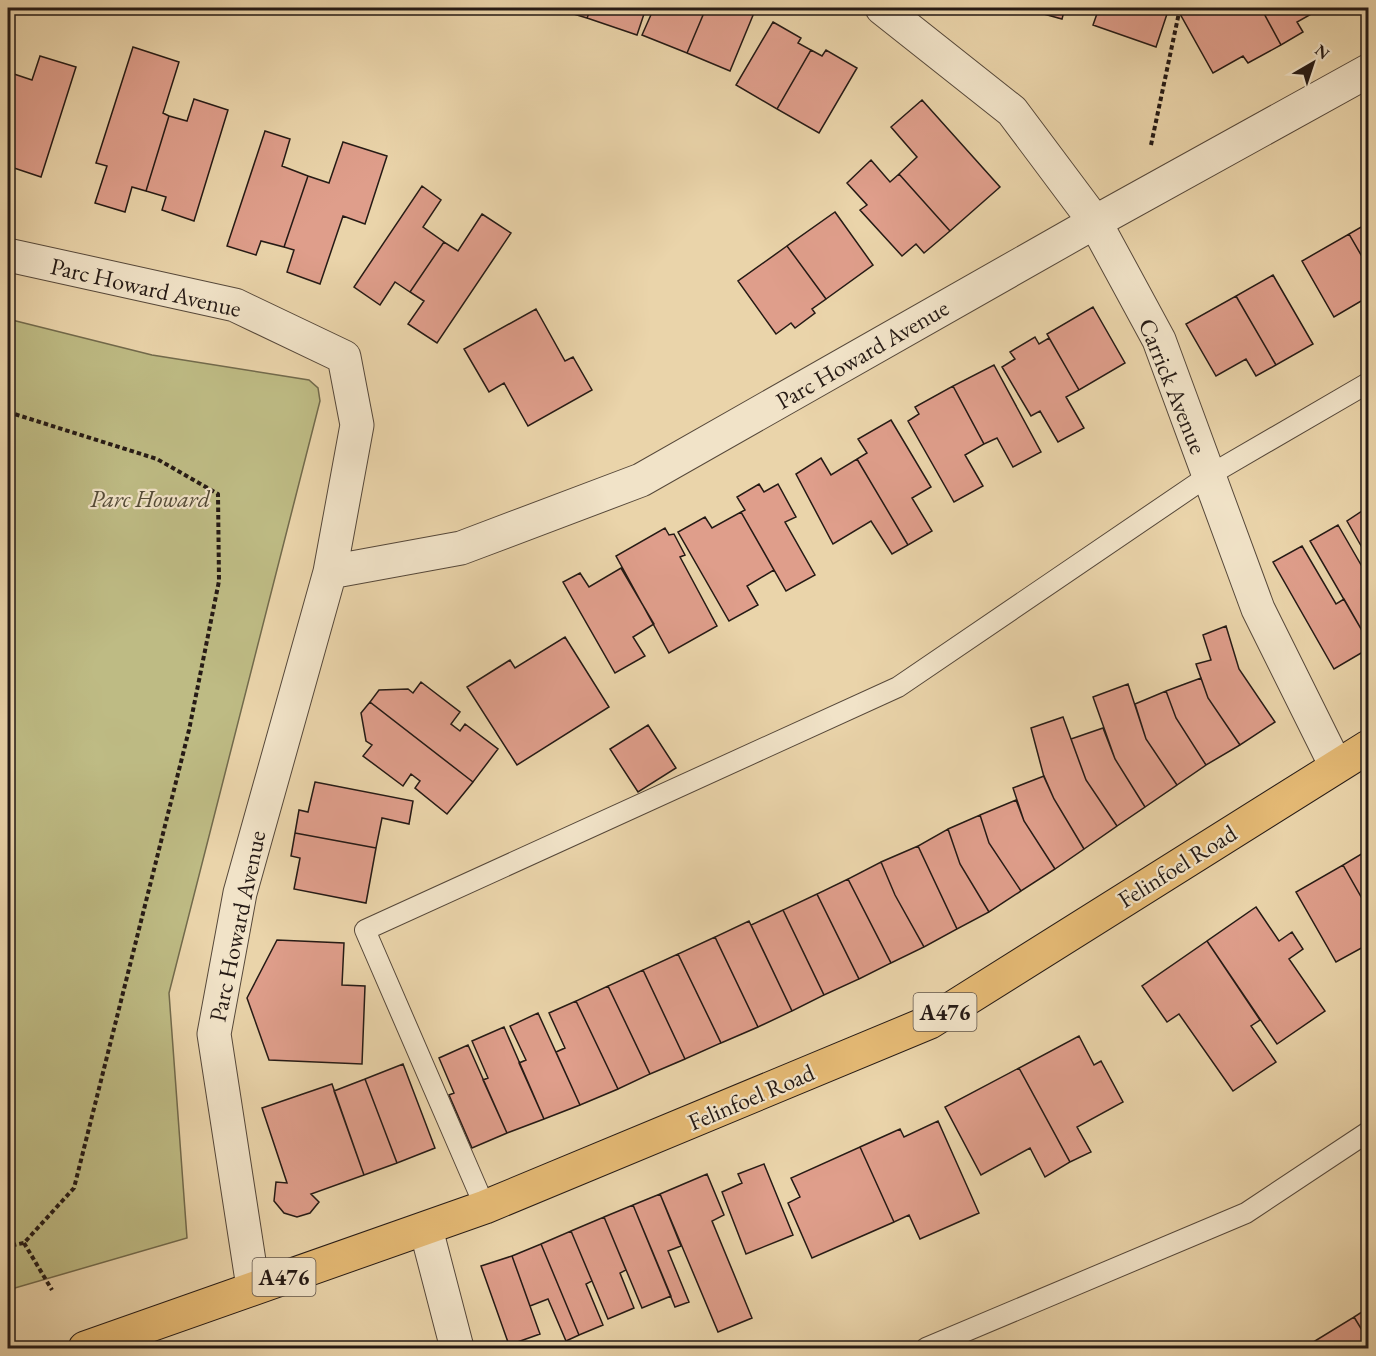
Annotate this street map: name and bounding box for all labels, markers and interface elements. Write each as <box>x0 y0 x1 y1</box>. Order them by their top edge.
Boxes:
north arrow <box>1283 33 1343 93</box>
text: N <box>1310 39 1334 64</box>
street label: Parc Howard Avenue <box>48 250 244 324</box>
street label: Parc Howard Avenue <box>770 292 954 416</box>
street label: Carrick Avenue <box>1132 314 1214 458</box>
park label: Parc Howard <box>90 483 211 514</box>
street label: Felinfoel Road <box>1112 817 1243 915</box>
street label: Parc Howard Avenue <box>202 828 272 1024</box>
road number: A476 <box>914 993 976 1031</box>
street label: Felinfoel Road <box>683 1056 820 1138</box>
road number: A476 <box>252 1258 316 1296</box>

